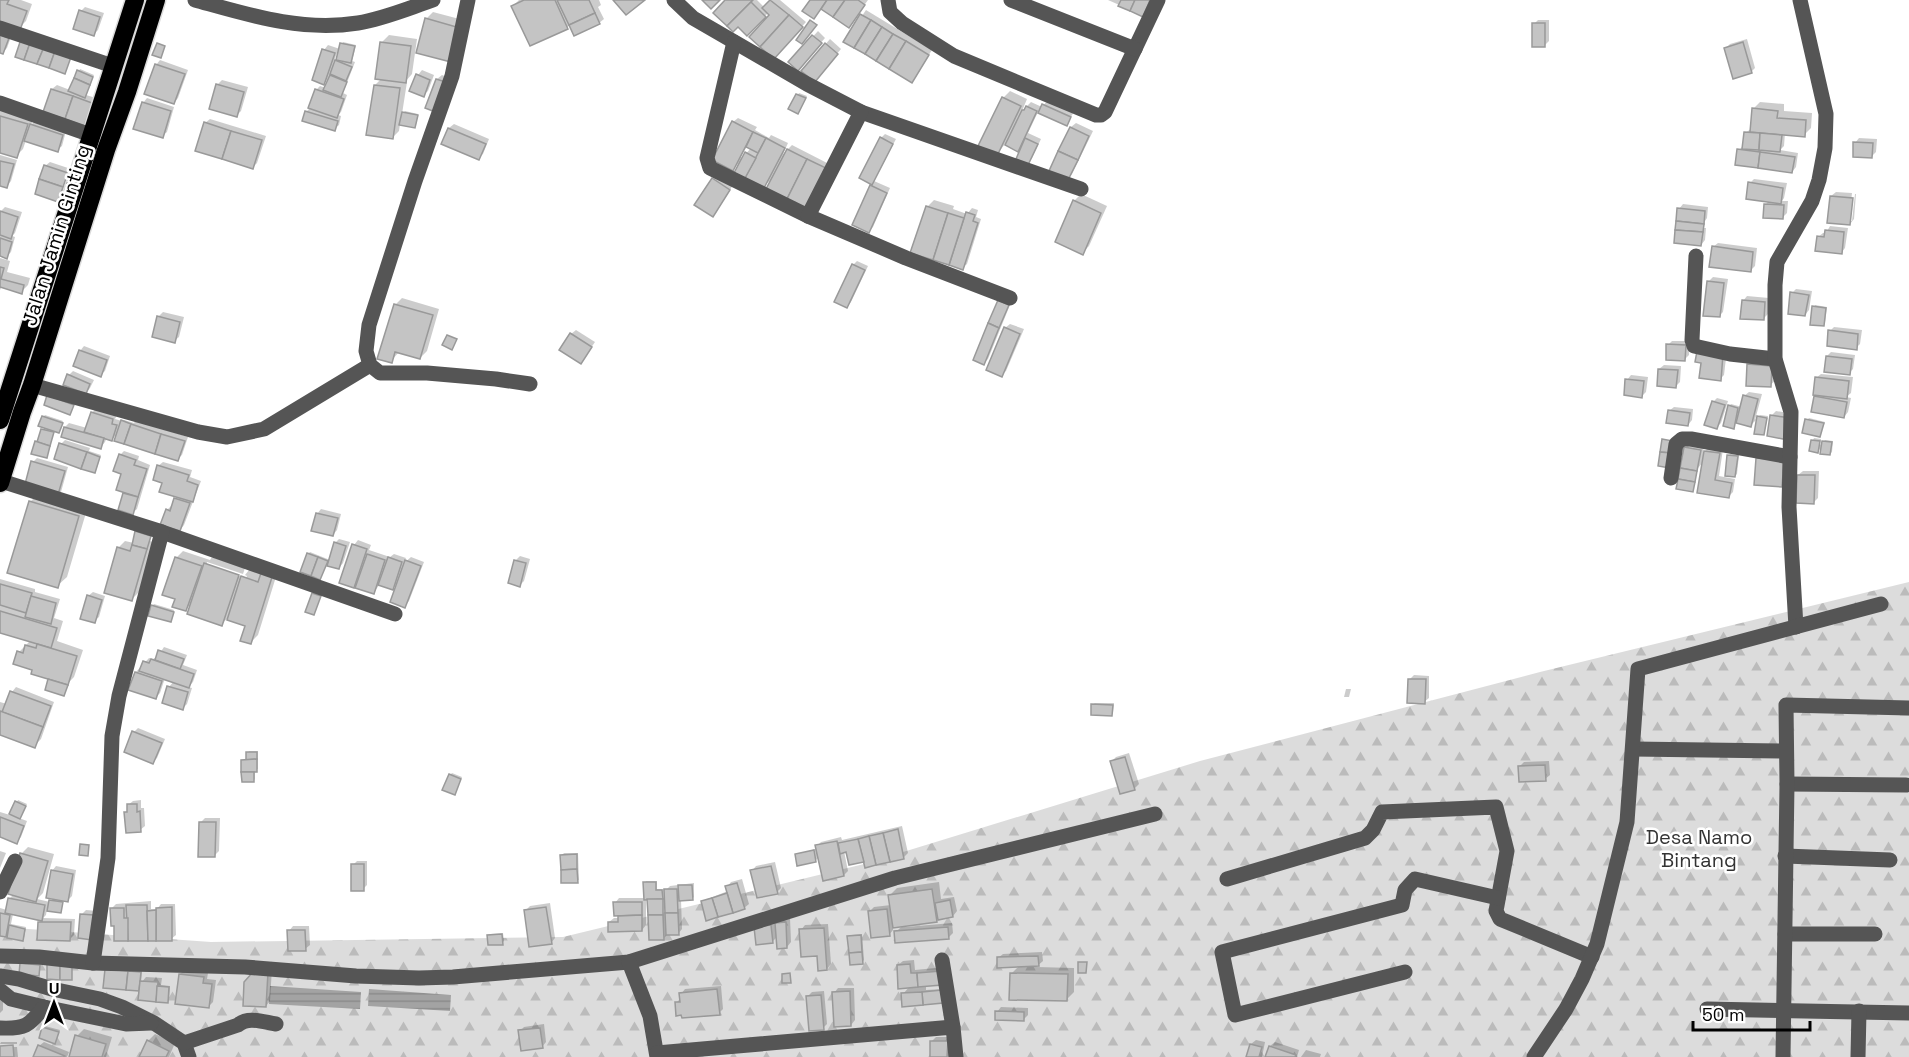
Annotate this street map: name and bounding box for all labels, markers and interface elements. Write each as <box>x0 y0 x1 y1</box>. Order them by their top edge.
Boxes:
street label: Jalan Jamin Ginting <box>16 141 96 329</box>
park label: Desa Namo Bintang <box>1646 824 1752 873</box>
north arrow <box>24 973 84 1033</box>
text: U <box>49 978 59 999</box>
scale bar <box>1693 994 1810 1032</box>
text: 50 m <box>1702 1003 1744 1026</box>

